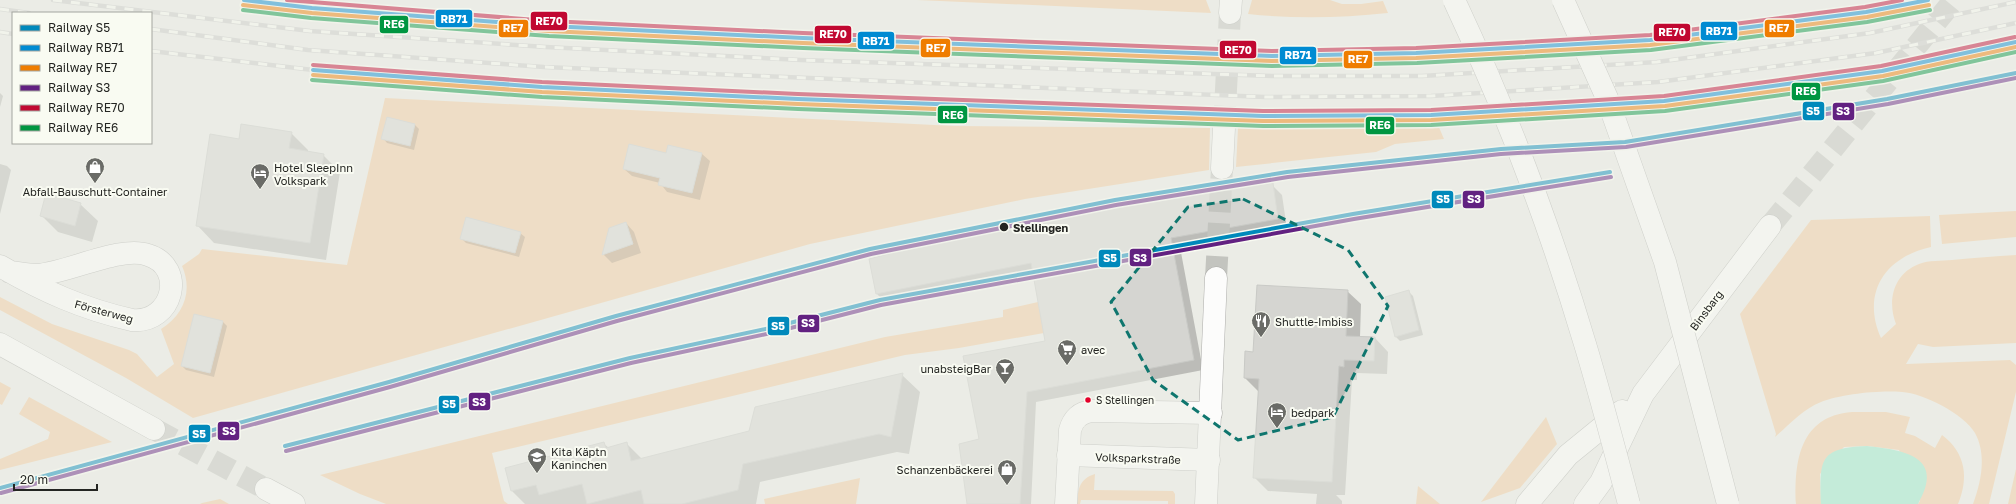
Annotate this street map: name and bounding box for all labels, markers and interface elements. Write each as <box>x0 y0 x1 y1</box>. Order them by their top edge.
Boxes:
line badge: RB71 <box>435 9 473 28</box>
line badge: RE70 <box>530 11 568 31</box>
legend <box>12 12 152 144</box>
text: RB71 <box>440 12 468 25</box>
text: RE70 <box>535 14 563 27</box>
line badge: RE6 <box>379 15 409 34</box>
text: RE6 <box>383 17 405 30</box>
line badge: RE7 <box>498 19 529 38</box>
line badge: RE7 <box>1764 19 1795 38</box>
text: Railway S5 <box>48 20 110 35</box>
text: RE7 <box>503 21 523 34</box>
line badge: RB71 <box>1700 21 1738 41</box>
text: RE7 <box>1769 21 1789 34</box>
line badge: RE70 <box>1653 23 1691 42</box>
text: RB71 <box>1705 24 1733 37</box>
line badge: RE70 <box>814 25 852 44</box>
text: RE70 <box>1658 25 1686 38</box>
text: RE70 <box>819 27 847 40</box>
line badge: RB71 <box>857 31 895 50</box>
text: RB71 <box>862 34 890 47</box>
line badge: RE7 <box>920 38 951 58</box>
text: Railway RB71 <box>48 40 124 55</box>
line badge: RE70 <box>1219 40 1257 59</box>
text: RE7 <box>926 41 946 54</box>
text: RE70 <box>1224 43 1252 56</box>
line badge: RB71 <box>1279 46 1317 65</box>
text: RB71 <box>1284 48 1312 61</box>
line badge: RE7 <box>1343 50 1373 69</box>
text: RE7 <box>1348 52 1368 65</box>
text: Railway RE7 <box>48 60 117 75</box>
text: Railway S3 <box>48 80 110 95</box>
line badge: RE6 <box>1791 82 1821 101</box>
text: RE6 <box>1795 84 1817 97</box>
text: Railway RE70 <box>48 100 125 115</box>
line badge: S5 <box>1802 101 1825 121</box>
line badge: S3 <box>1832 102 1855 121</box>
text: S5 <box>1806 104 1820 117</box>
text: S3 <box>1836 104 1850 117</box>
line badge: RE6 <box>937 105 968 124</box>
text: RE6 <box>942 108 964 121</box>
line badge: RE6 <box>1365 116 1395 135</box>
text: RE6 <box>1369 118 1391 131</box>
text: Railway RE6 <box>48 120 118 135</box>
shop icon: Abfall-Bauschutt-Container <box>84 156 106 184</box>
place label: Hotel SleepInn Volkspark <box>274 161 353 187</box>
hotel icon: Hotel SleepInn Volkspark <box>249 162 271 190</box>
place label: Abfall-Bauschutt-Container <box>23 185 168 198</box>
line badge: S5 <box>1431 190 1454 209</box>
line badge: S3 <box>1462 190 1485 209</box>
text: S5 <box>1436 192 1450 205</box>
text: S3 <box>1467 192 1481 205</box>
marker: Stellingen <box>998 221 1010 233</box>
place label: Stellingen <box>1013 221 1068 234</box>
line badge: S3 <box>1129 248 1152 267</box>
line badge: S5 <box>1098 249 1121 268</box>
text: S5 <box>1103 251 1117 264</box>
text: S3 <box>1133 251 1147 264</box>
street label: Binsbarg <box>1687 287 1725 333</box>
street label: Försterweg <box>73 297 135 325</box>
restaurant icon: Shuttle-Imbiss <box>1250 310 1272 338</box>
line badge: S3 <box>797 314 820 333</box>
place label: Shuttle-Imbiss <box>1275 315 1353 328</box>
line badge: S5 <box>767 316 790 336</box>
text: S3 <box>801 316 815 329</box>
text: S5 <box>771 319 785 332</box>
supermarket icon: avec <box>1056 338 1078 366</box>
place label: avec <box>1081 343 1105 356</box>
bar icon: unabsteigBar <box>994 357 1016 385</box>
place label: unabsteigBar <box>920 362 992 375</box>
line badge: S3 <box>468 392 491 411</box>
place label: S Stellingen <box>1096 394 1154 406</box>
line badge: S5 <box>438 395 460 414</box>
text: S3 <box>472 395 486 408</box>
marker: S Stellingen <box>1083 395 1093 405</box>
text: S5 <box>442 397 456 410</box>
hotel icon: bedpark <box>1266 401 1288 429</box>
place label: bedpark <box>1291 406 1334 419</box>
line badge: S3 <box>217 421 240 441</box>
line badge: S5 <box>188 424 211 443</box>
text: S3 <box>222 424 236 437</box>
text: S5 <box>192 427 206 440</box>
place label: Kita Käptn Kaninchen <box>551 445 607 471</box>
school or university icon: Kita Käptn Kaninchen <box>526 446 548 474</box>
street label: Volksparkstraße <box>1095 450 1181 466</box>
shop icon: Schanzenbäckerei <box>996 458 1018 486</box>
place label: Schanzenbäckerei <box>897 463 993 476</box>
scale bar <box>14 466 97 492</box>
text: 20 m <box>20 472 48 487</box>

